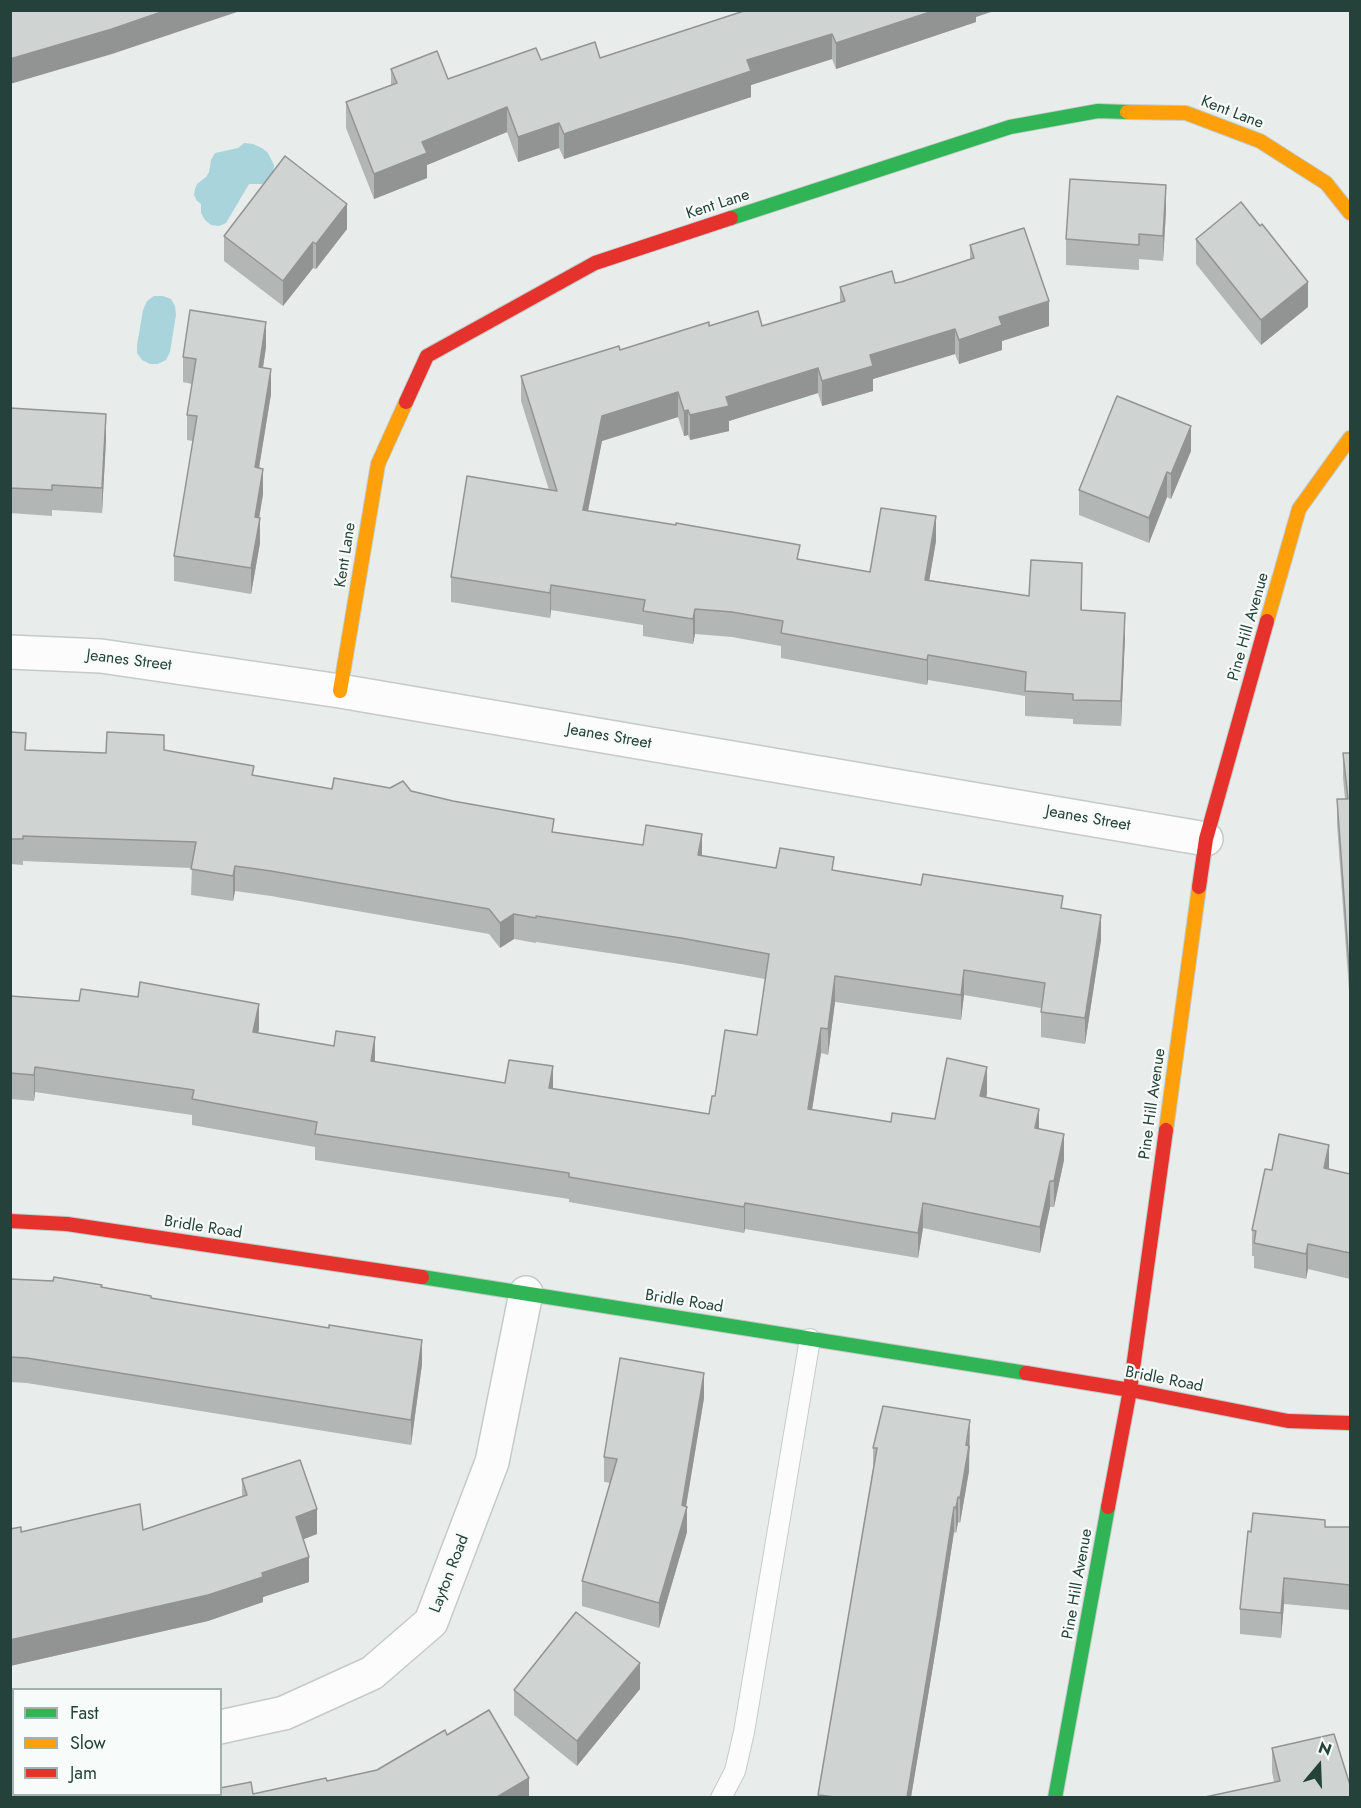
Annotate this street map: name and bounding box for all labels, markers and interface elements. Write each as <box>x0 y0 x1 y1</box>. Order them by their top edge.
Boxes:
street label: Kent Lane <box>1198 92 1266 134</box>
street label: Kent Lane <box>684 186 752 224</box>
street label: Kent Lane <box>331 521 361 589</box>
street label: Pine Hill Avenue <box>1224 571 1274 683</box>
street label: Jeanes Street <box>85 646 173 676</box>
street label: Jeanes Street <box>565 720 653 754</box>
street label: Jeanes Street <box>1044 802 1132 836</box>
street label: Pine Hill Avenue <box>1136 1047 1170 1161</box>
street label: Bridle Road <box>163 1212 243 1244</box>
street label: Bridle Road <box>644 1286 724 1318</box>
street label: Bridle Road <box>1123 1363 1205 1397</box>
street label: Pine Hill Avenue <box>1059 1527 1097 1641</box>
street label: Layton Road <box>426 1532 474 1616</box>
legend <box>12 1688 222 1796</box>
text: Fast <box>70 1700 99 1726</box>
text: Slow <box>70 1730 106 1756</box>
north arrow <box>1289 1736 1349 1796</box>
text: N <box>1315 1736 1335 1761</box>
text: Jam <box>70 1760 97 1786</box>

